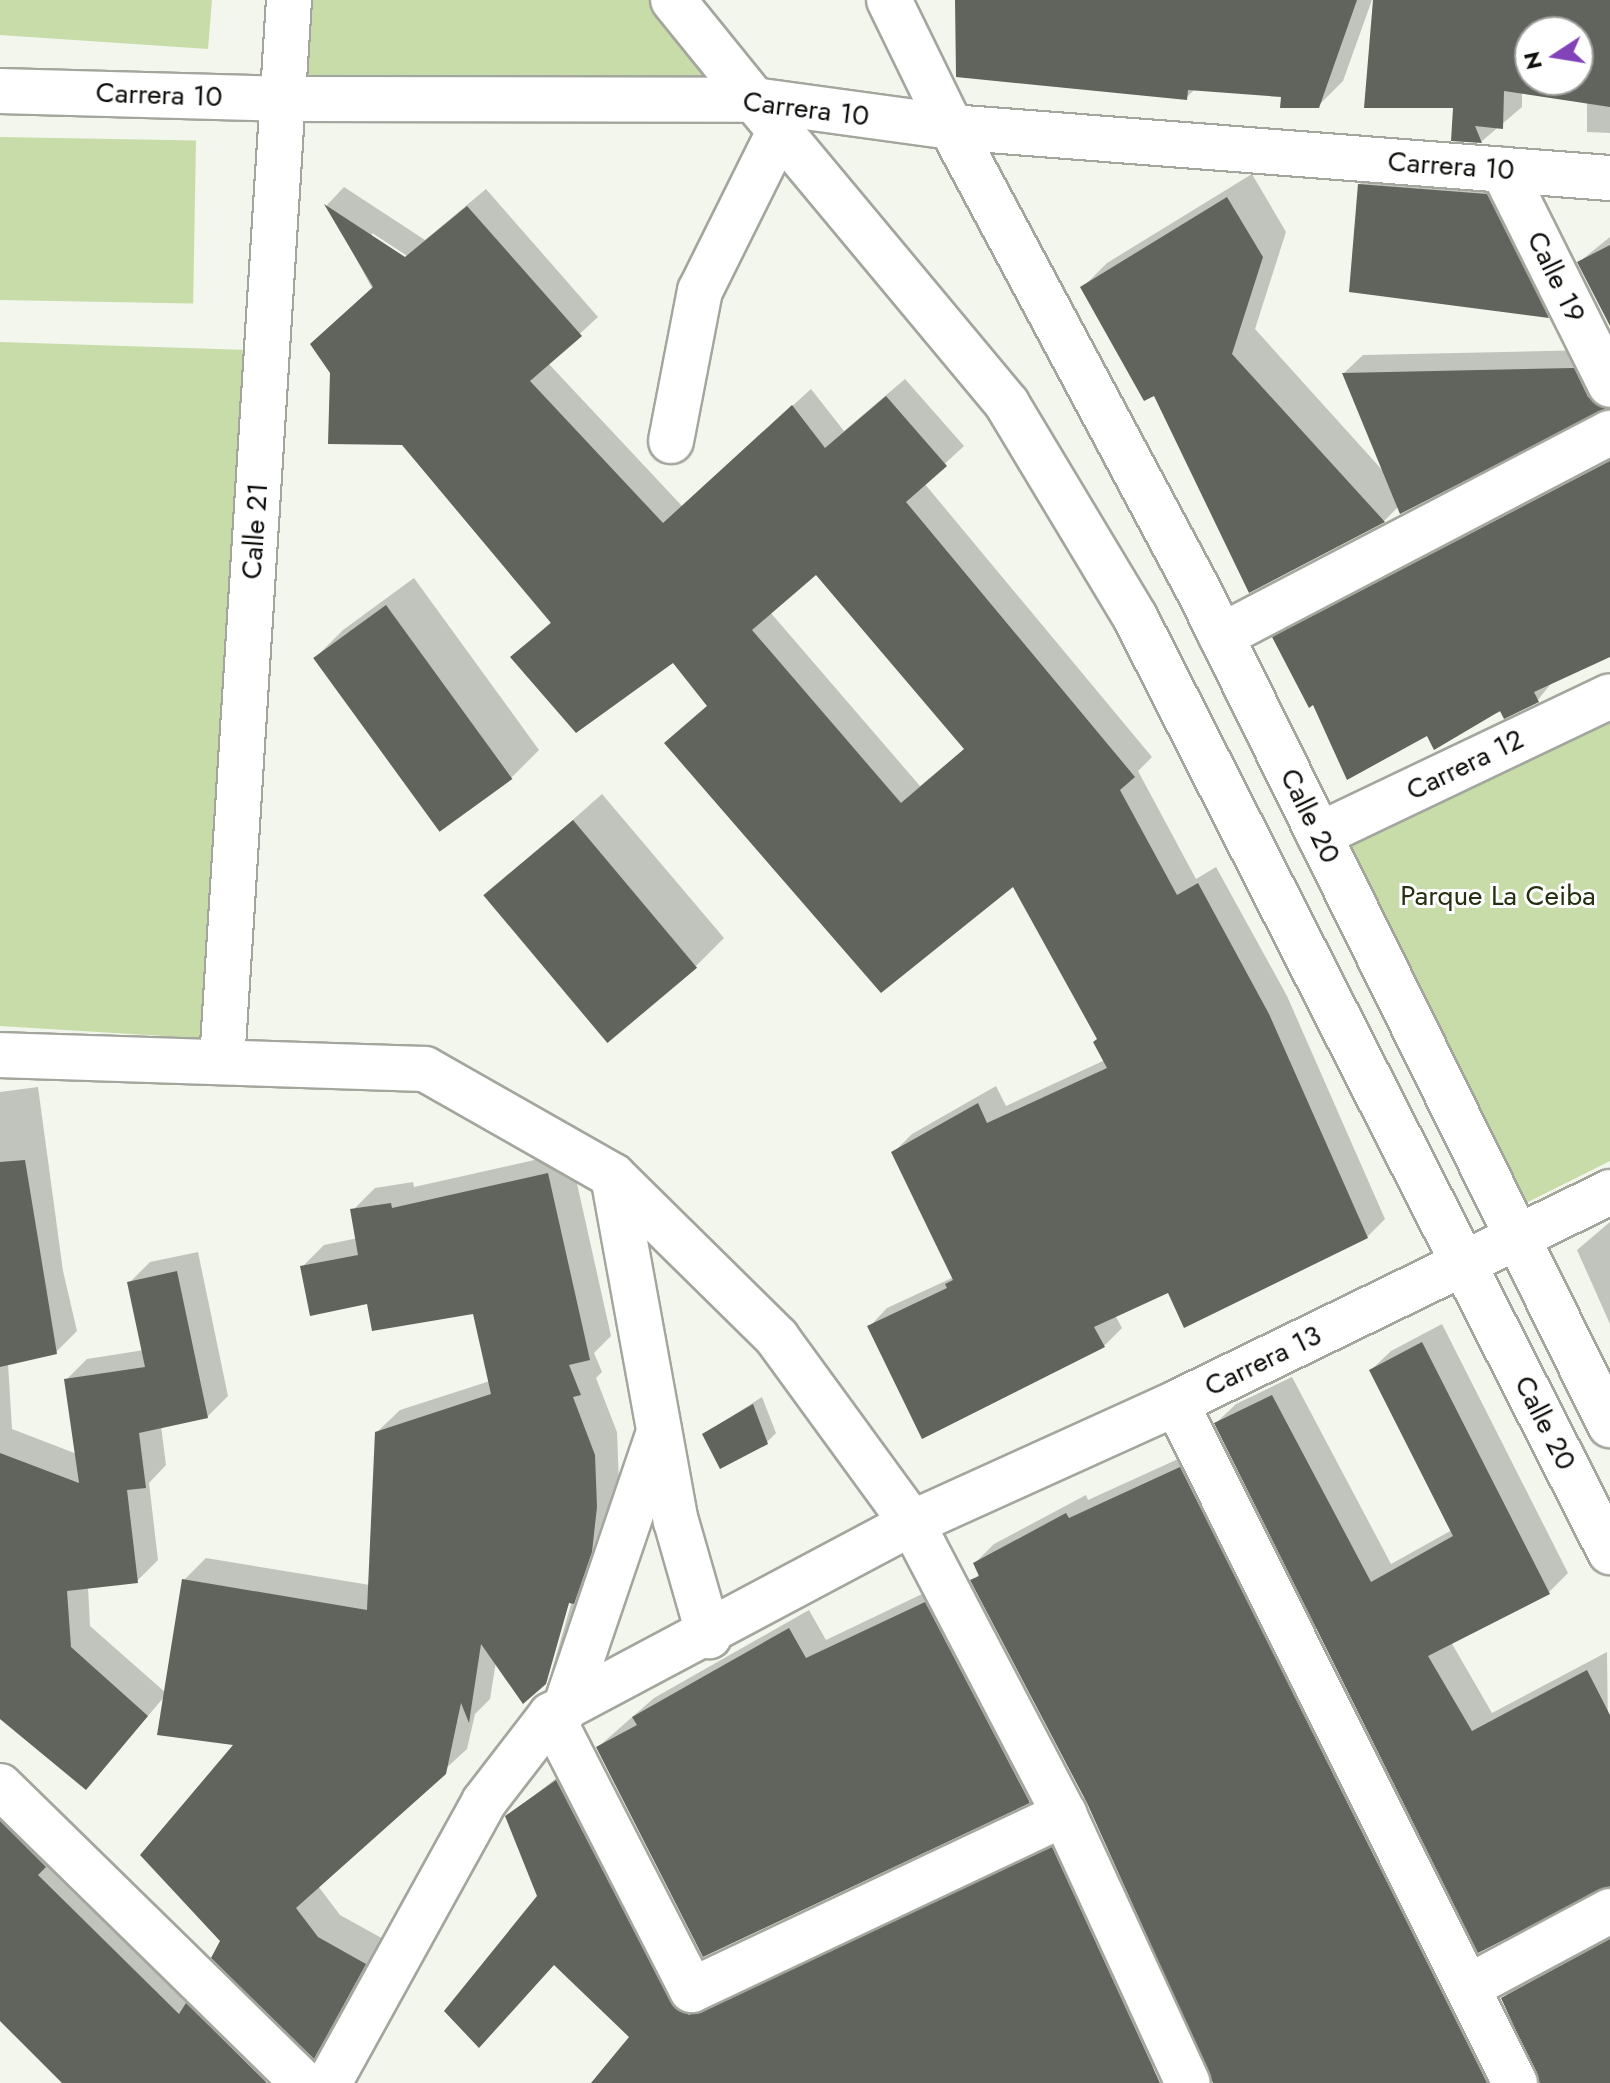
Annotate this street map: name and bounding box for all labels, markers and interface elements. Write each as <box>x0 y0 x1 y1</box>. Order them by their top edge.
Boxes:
north arrow <box>1514 16 1594 96</box>
text: N <box>1515 49 1550 72</box>
street label: Carrera 10 <box>95 76 223 114</box>
street label: Carrera 10 <box>741 85 871 133</box>
street label: Carrera 10 <box>1387 145 1515 187</box>
street label: Calle 19 <box>1520 226 1592 328</box>
street label: Calle 21 <box>235 482 275 580</box>
street label: Carrera 12 <box>1401 722 1529 808</box>
street label: Calle 20 <box>1273 763 1347 869</box>
park label: Parque La Ceiba <box>1400 879 1596 913</box>
street label: Carrera 13 <box>1199 1318 1327 1404</box>
street label: Calle 20 <box>1507 1370 1583 1476</box>

